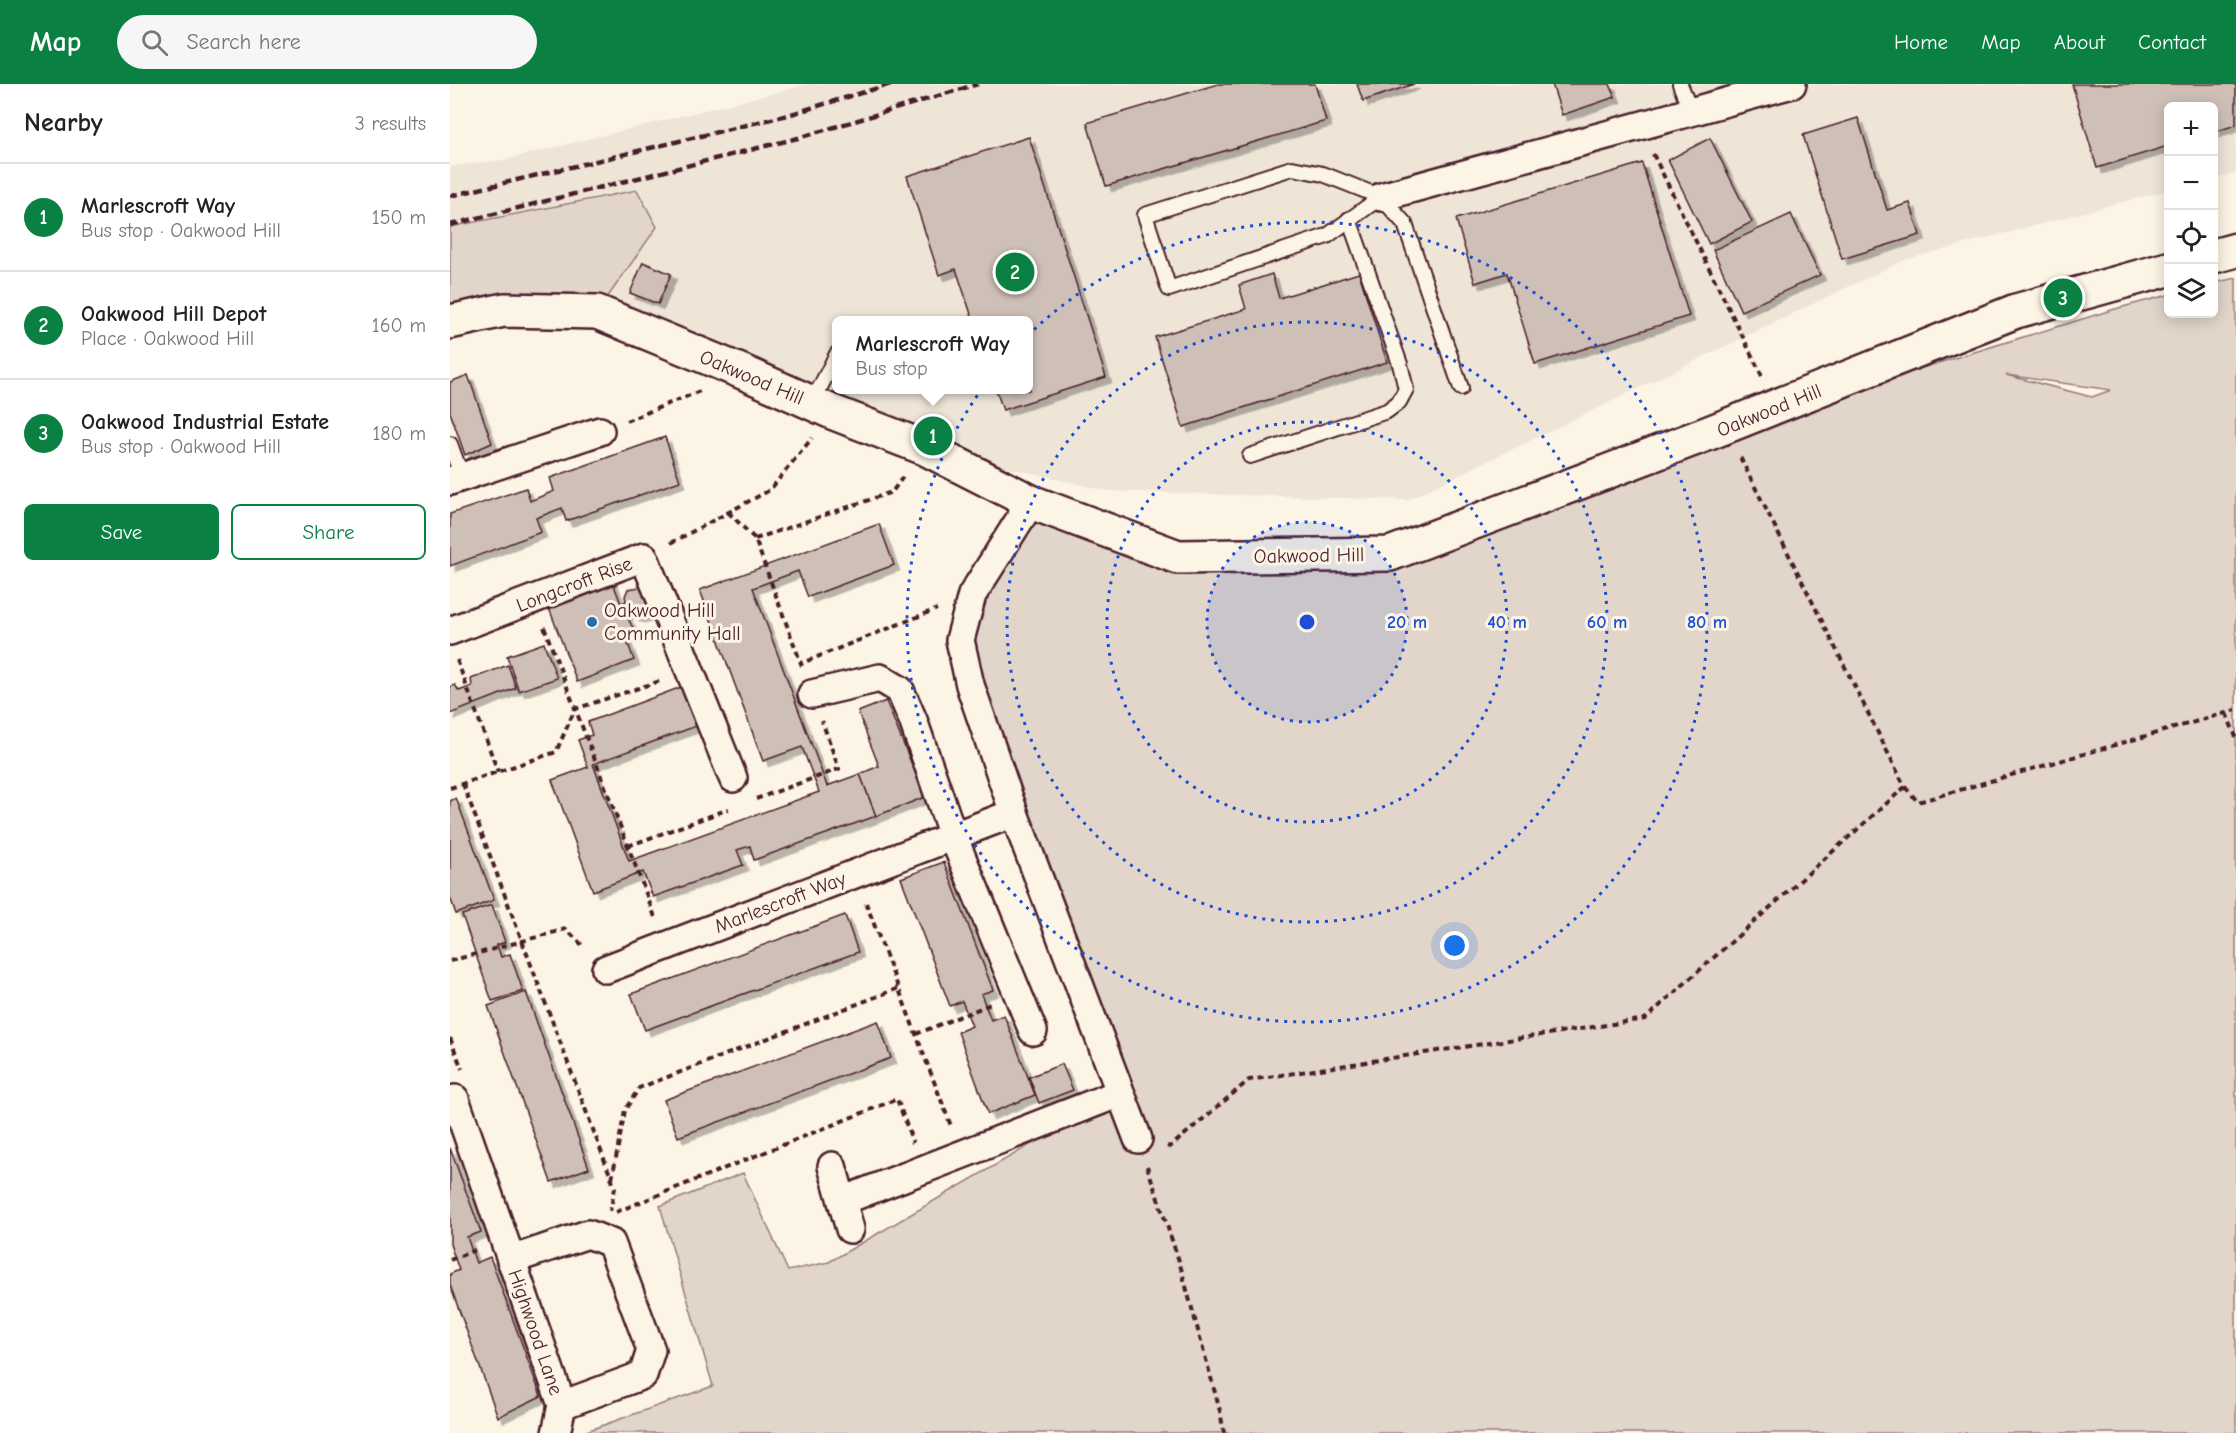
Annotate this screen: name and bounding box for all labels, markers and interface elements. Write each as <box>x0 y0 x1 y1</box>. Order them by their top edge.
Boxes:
search box <box>117 15 537 69</box>
text: Map <box>30 26 81 58</box>
icon: search <box>138 26 171 59</box>
text: Search here <box>186 29 301 55</box>
text: Home <box>1894 30 1948 54</box>
text: Map <box>1981 30 2021 54</box>
text: About <box>2054 30 2105 54</box>
text: Contact <box>2138 30 2206 54</box>
map controls <box>2164 102 2218 318</box>
button: + <box>2164 102 2218 156</box>
text: Nearby <box>24 108 103 138</box>
text: 3 results <box>355 112 426 135</box>
button: − <box>2164 156 2218 210</box>
text: Marlescroft Way <box>81 193 235 219</box>
text: 1 <box>40 206 47 229</box>
text: 150 m <box>372 206 426 229</box>
button: locate <box>2164 210 2218 264</box>
text: Bus stop · Oakwood Hill <box>81 219 281 242</box>
pin: 2 <box>996 250 1034 294</box>
button: layers <box>2164 264 2218 318</box>
pin: 3 <box>2044 276 2082 320</box>
text: Oakwood Hill Depot <box>81 301 266 327</box>
text: 2 <box>39 314 48 337</box>
text: 160 m <box>372 314 426 337</box>
popup <box>832 316 1033 394</box>
text: Place · Oakwood Hill <box>81 327 254 350</box>
text: Marlescroft Way <box>855 331 1010 357</box>
street label: Oakwood Hill <box>696 345 807 410</box>
text: Bus stop <box>855 357 928 380</box>
street label: Oakwood Hill <box>1714 379 1825 442</box>
text: Oakwood Industrial Estate <box>81 409 329 435</box>
pin: 1 <box>914 414 952 458</box>
text: 3 <box>39 422 48 445</box>
text: 180 m <box>372 422 426 445</box>
text: Bus stop · Oakwood Hill <box>81 435 281 458</box>
button: Save <box>24 504 219 560</box>
button: Share <box>231 504 426 560</box>
street label: Oakwood Hill <box>1253 543 1365 568</box>
street label: Longcroft Rise <box>513 552 635 617</box>
place label: Oakwood Hill Community Hall <box>604 599 741 645</box>
centre of rings <box>1297 612 1317 632</box>
text: 20 m <box>1387 612 1427 633</box>
text: 40 m <box>1487 612 1527 633</box>
text: 60 m <box>1587 612 1627 633</box>
text: 80 m <box>1687 612 1727 633</box>
marker: Oakwood Hill Community Hall <box>585 615 599 629</box>
street label: Marlescroft Way <box>711 867 849 938</box>
your location <box>1440 931 1469 960</box>
street label: Highwood Lane <box>503 1266 568 1398</box>

